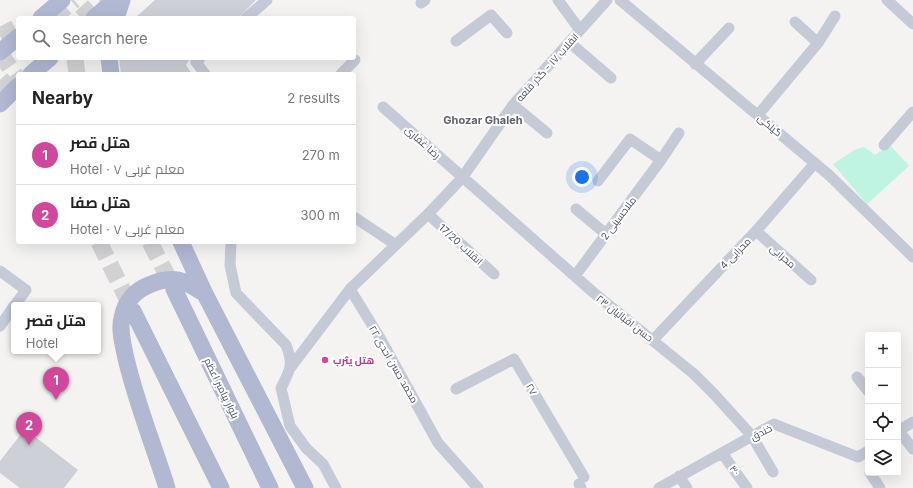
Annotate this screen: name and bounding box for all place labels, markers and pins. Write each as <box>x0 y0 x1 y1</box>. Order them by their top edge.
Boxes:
place label: هتل یثرب <box>333 354 374 367</box>
marker: هتل یثرب <box>320 355 330 365</box>
pin: 1 <box>43 367 69 400</box>
pin: 2 <box>16 412 42 445</box>

